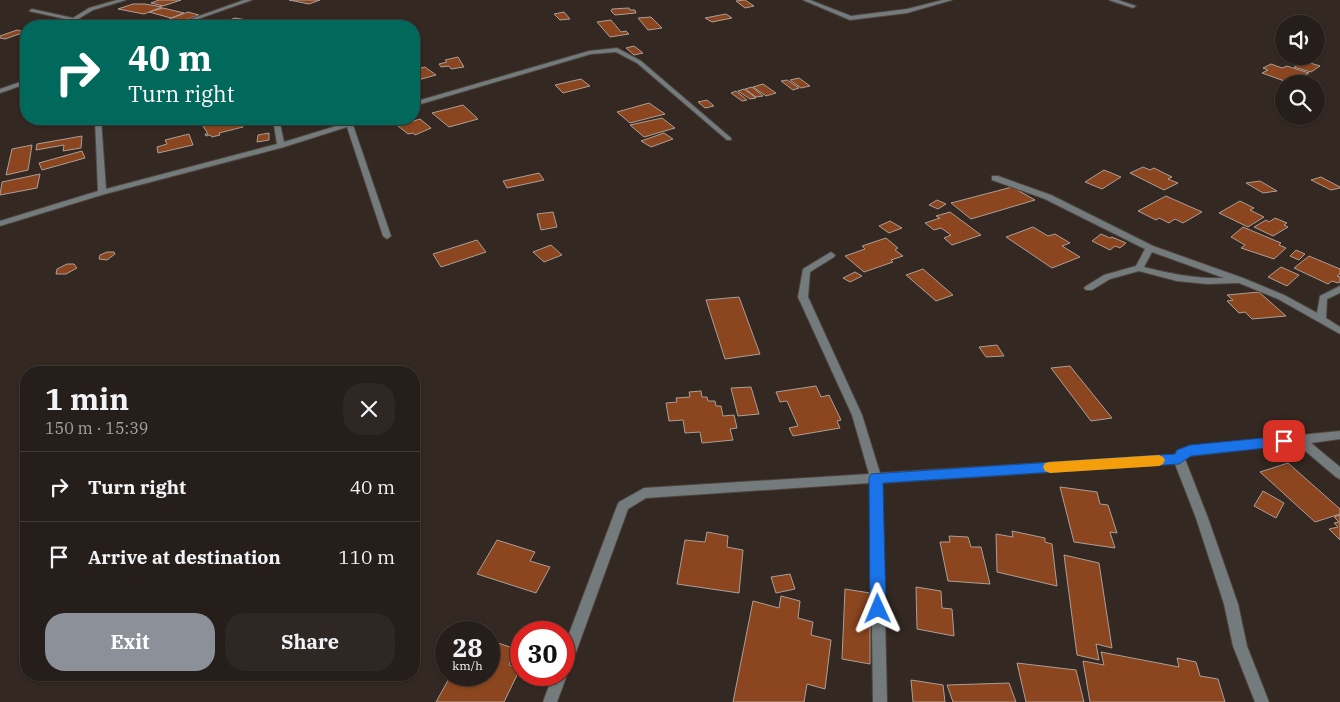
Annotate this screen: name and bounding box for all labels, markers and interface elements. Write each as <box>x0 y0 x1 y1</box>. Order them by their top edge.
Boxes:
map controls <box>1275 15 1325 125</box>
button: sound <box>1275 15 1325 65</box>
text: 40 m <box>128 35 212 81</box>
icon: right <box>45 40 110 105</box>
button: search <box>1275 75 1325 125</box>
text: Turn right <box>128 79 235 108</box>
text: 1 min <box>45 379 129 418</box>
button: close <box>343 383 395 435</box>
text: 150 m · 15:39 <box>45 418 148 438</box>
pin <box>1263 420 1305 462</box>
icon: arrive <box>1270 427 1298 455</box>
icon: right <box>45 473 73 501</box>
text: Turn right <box>88 475 186 499</box>
text: 40 m <box>350 475 395 499</box>
icon: arrive <box>45 543 73 571</box>
text: Arrive at destination <box>88 545 281 569</box>
text: 110 m <box>338 545 395 569</box>
position arrow <box>851 582 903 634</box>
button: Exit <box>45 613 215 671</box>
button: Share <box>225 613 395 671</box>
speed limit sign: 30 <box>510 621 575 686</box>
text: 28 <box>452 631 483 664</box>
text: km/h <box>452 658 483 673</box>

